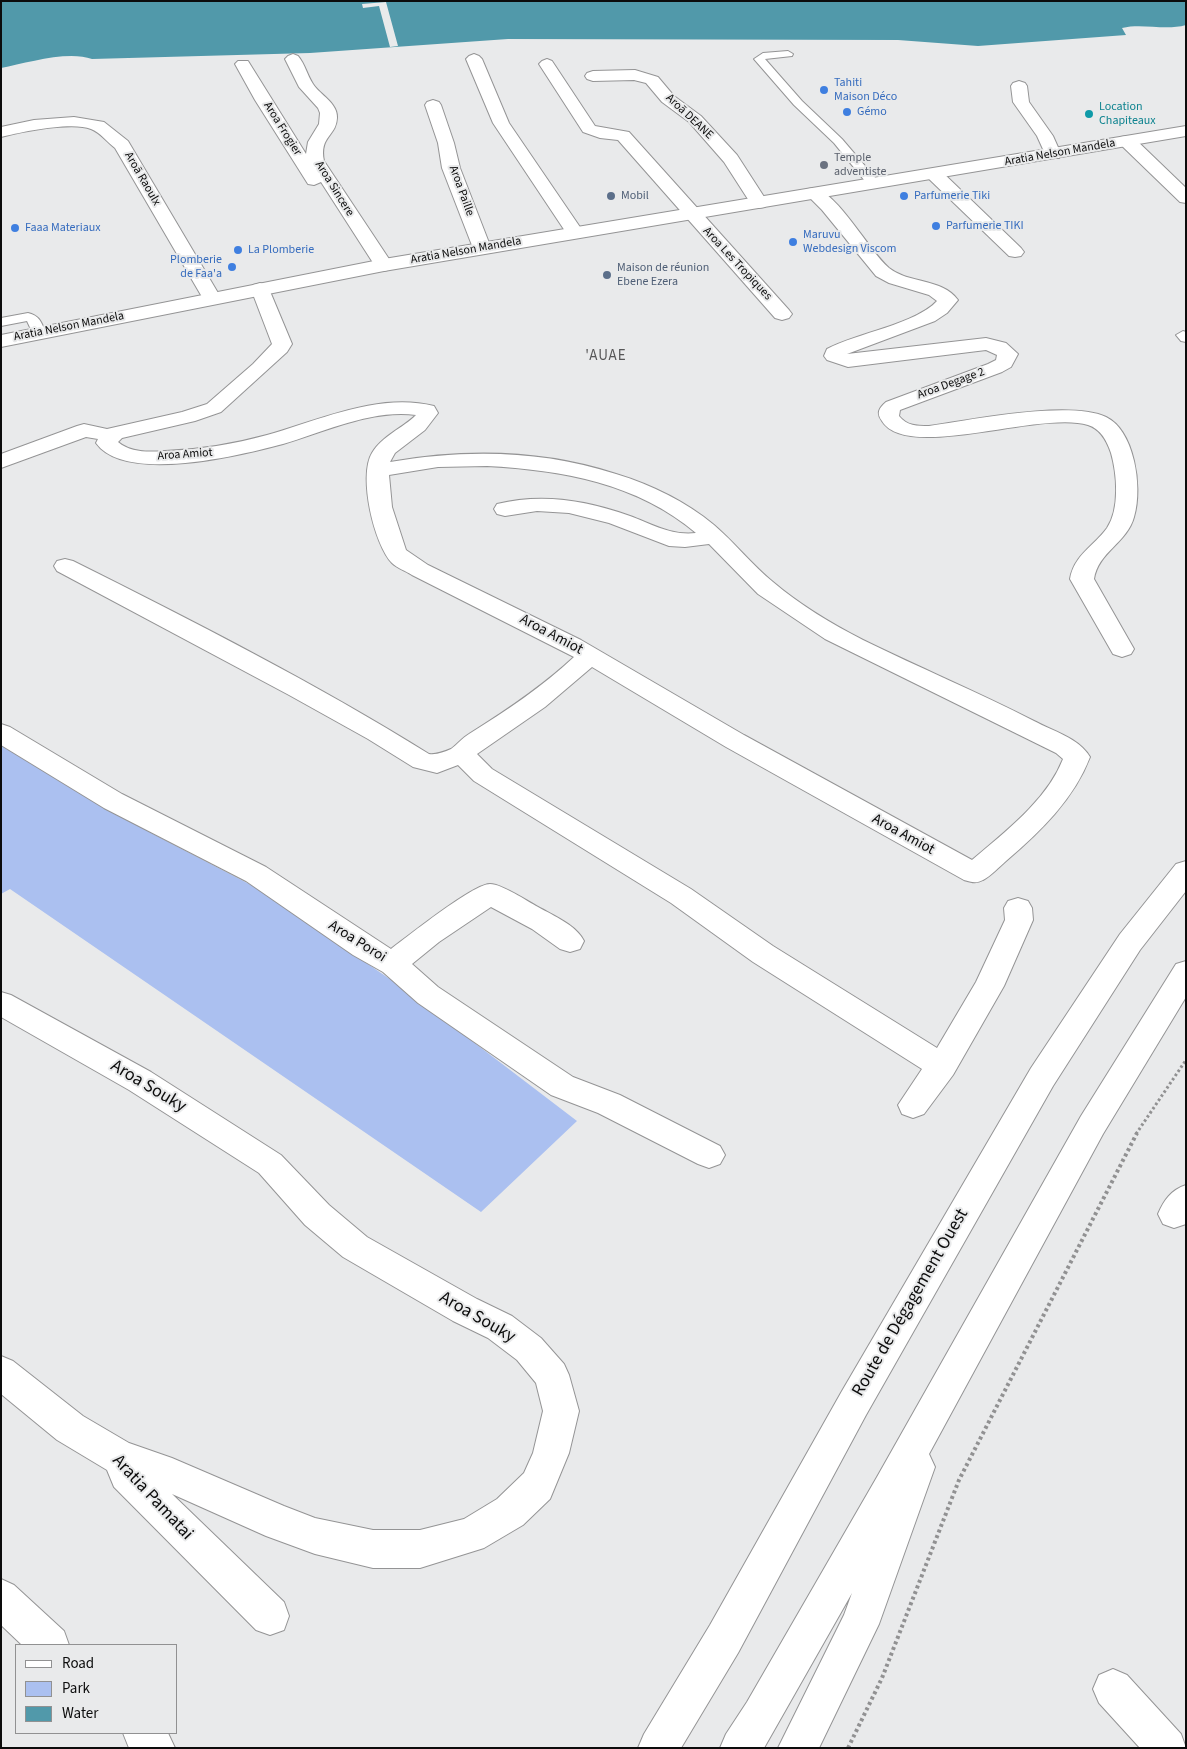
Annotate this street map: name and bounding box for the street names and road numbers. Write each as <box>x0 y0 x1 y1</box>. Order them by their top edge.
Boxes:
street label: Aroā DEANE <box>662 91 716 143</box>
street label: Aroa Frogier <box>260 99 304 159</box>
street label: Aratia Nelson Mandela <box>1004 136 1116 170</box>
street label: Aroā Raoulx <box>121 150 163 208</box>
street label: Aroa Sincere <box>311 159 357 219</box>
street label: Aroa Paille <box>445 164 477 218</box>
street label: Aroa Les Tropiques <box>699 224 775 304</box>
street label: Aratia Nelson Mandela <box>410 234 522 268</box>
street label: Aratia Nelson Mandela <box>13 309 125 345</box>
street label: Aroa Degage 2 <box>915 365 987 403</box>
street label: Aroa Amiot <box>157 446 213 464</box>
street label: Aroa Amiot <box>516 611 586 659</box>
street label: Aroa Amiot <box>869 810 937 860</box>
street label: Aroa Poroi <box>325 917 389 967</box>
street label: Aroa Souky <box>106 1056 190 1118</box>
street label: Route de Dégagement Ouest <box>848 1205 974 1401</box>
street label: Aroa Souky <box>435 1288 519 1348</box>
street label: Aratia Pamatai <box>107 1451 197 1545</box>

